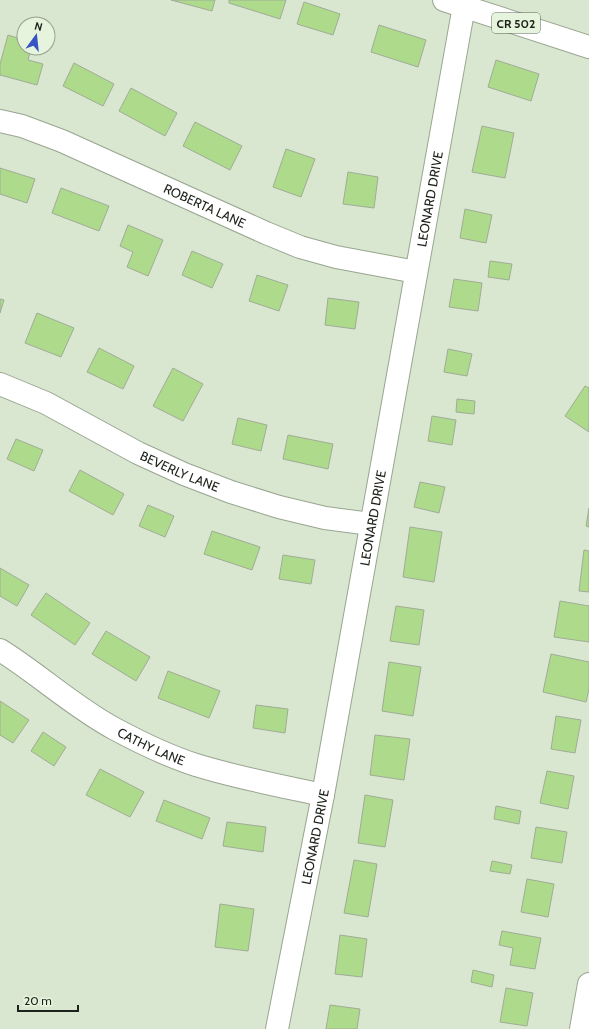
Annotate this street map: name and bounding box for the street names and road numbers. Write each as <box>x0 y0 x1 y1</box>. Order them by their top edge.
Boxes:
road number: CR 502 <box>492 13 540 33</box>
street label: LEONARD DRIVE <box>413 150 446 248</box>
street label: ROBERTA LANE <box>161 180 249 231</box>
street label: BEVERLY LANE <box>138 447 222 495</box>
street label: LEONARD DRIVE <box>356 469 389 567</box>
street label: CATHY LANE <box>115 724 187 769</box>
street label: LEONARD DRIVE <box>298 788 332 886</box>

